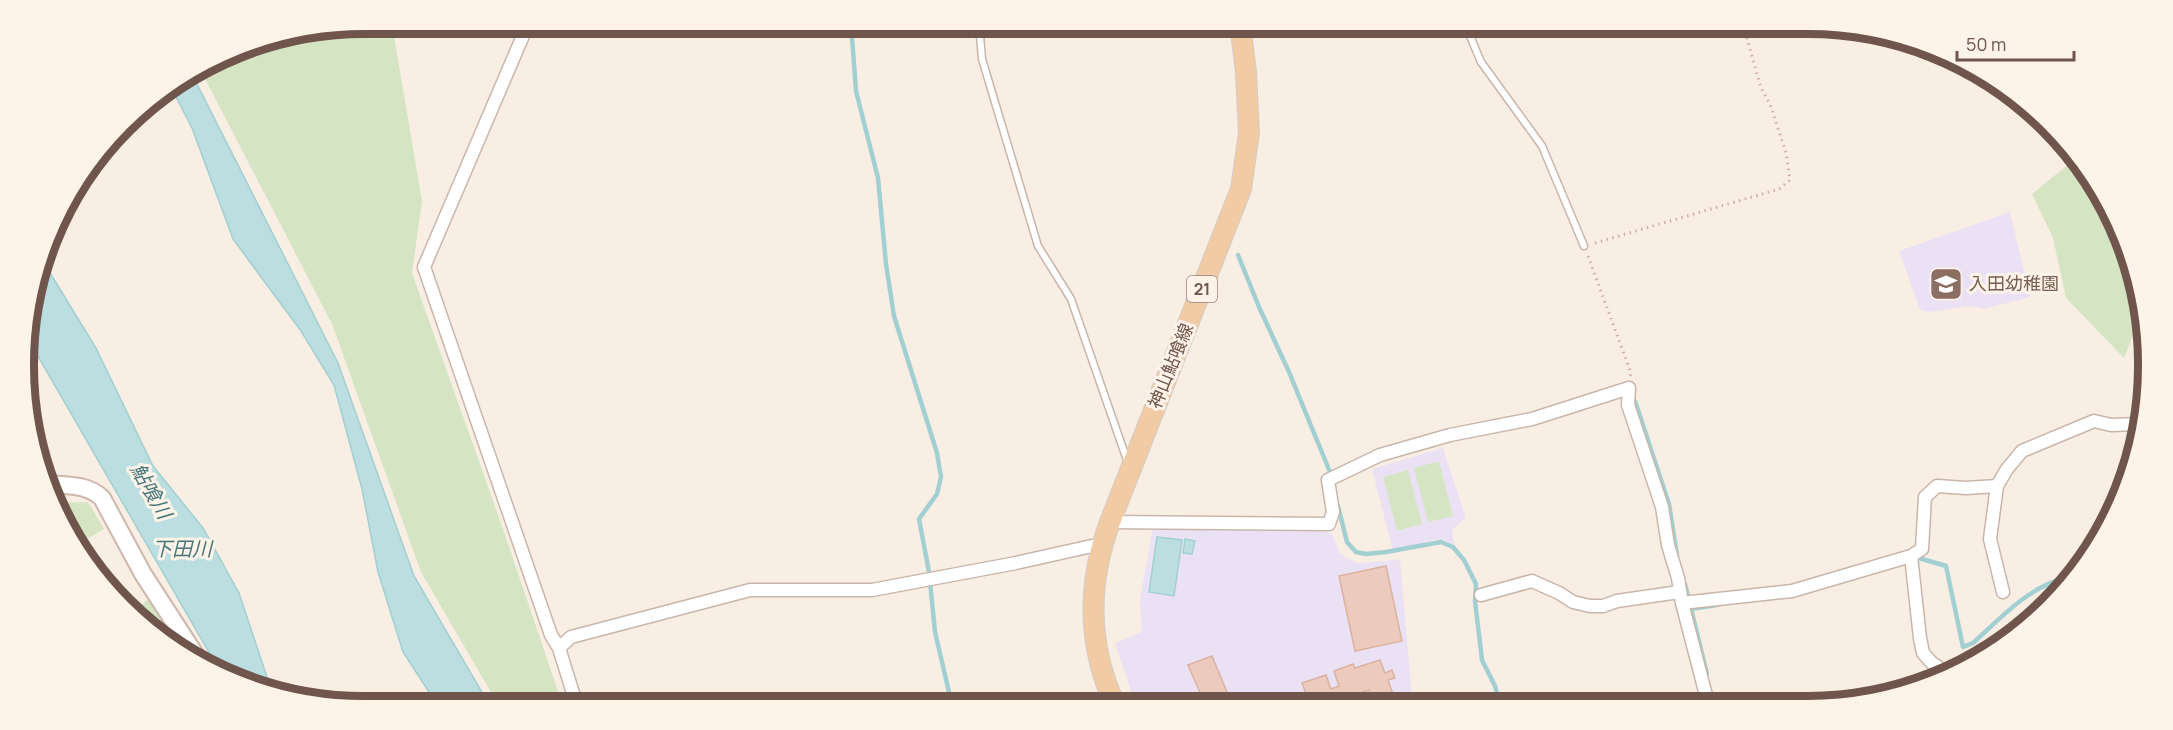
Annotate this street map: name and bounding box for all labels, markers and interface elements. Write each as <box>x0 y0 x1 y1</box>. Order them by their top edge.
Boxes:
scale bar <box>1957 24 2074 62</box>
text: 50 m <box>1966 32 2006 56</box>
school or university icon: 入田幼稚園 <box>1928 266 1964 302</box>
place label: 入田幼稚園 <box>1969 271 2059 295</box>
road number: 21 <box>1187 276 1217 302</box>
street label: 神山鮎喰線 <box>1142 319 1198 412</box>
water label: 鮎喰川 <box>125 458 179 525</box>
water label: 下田川 <box>152 535 214 562</box>

